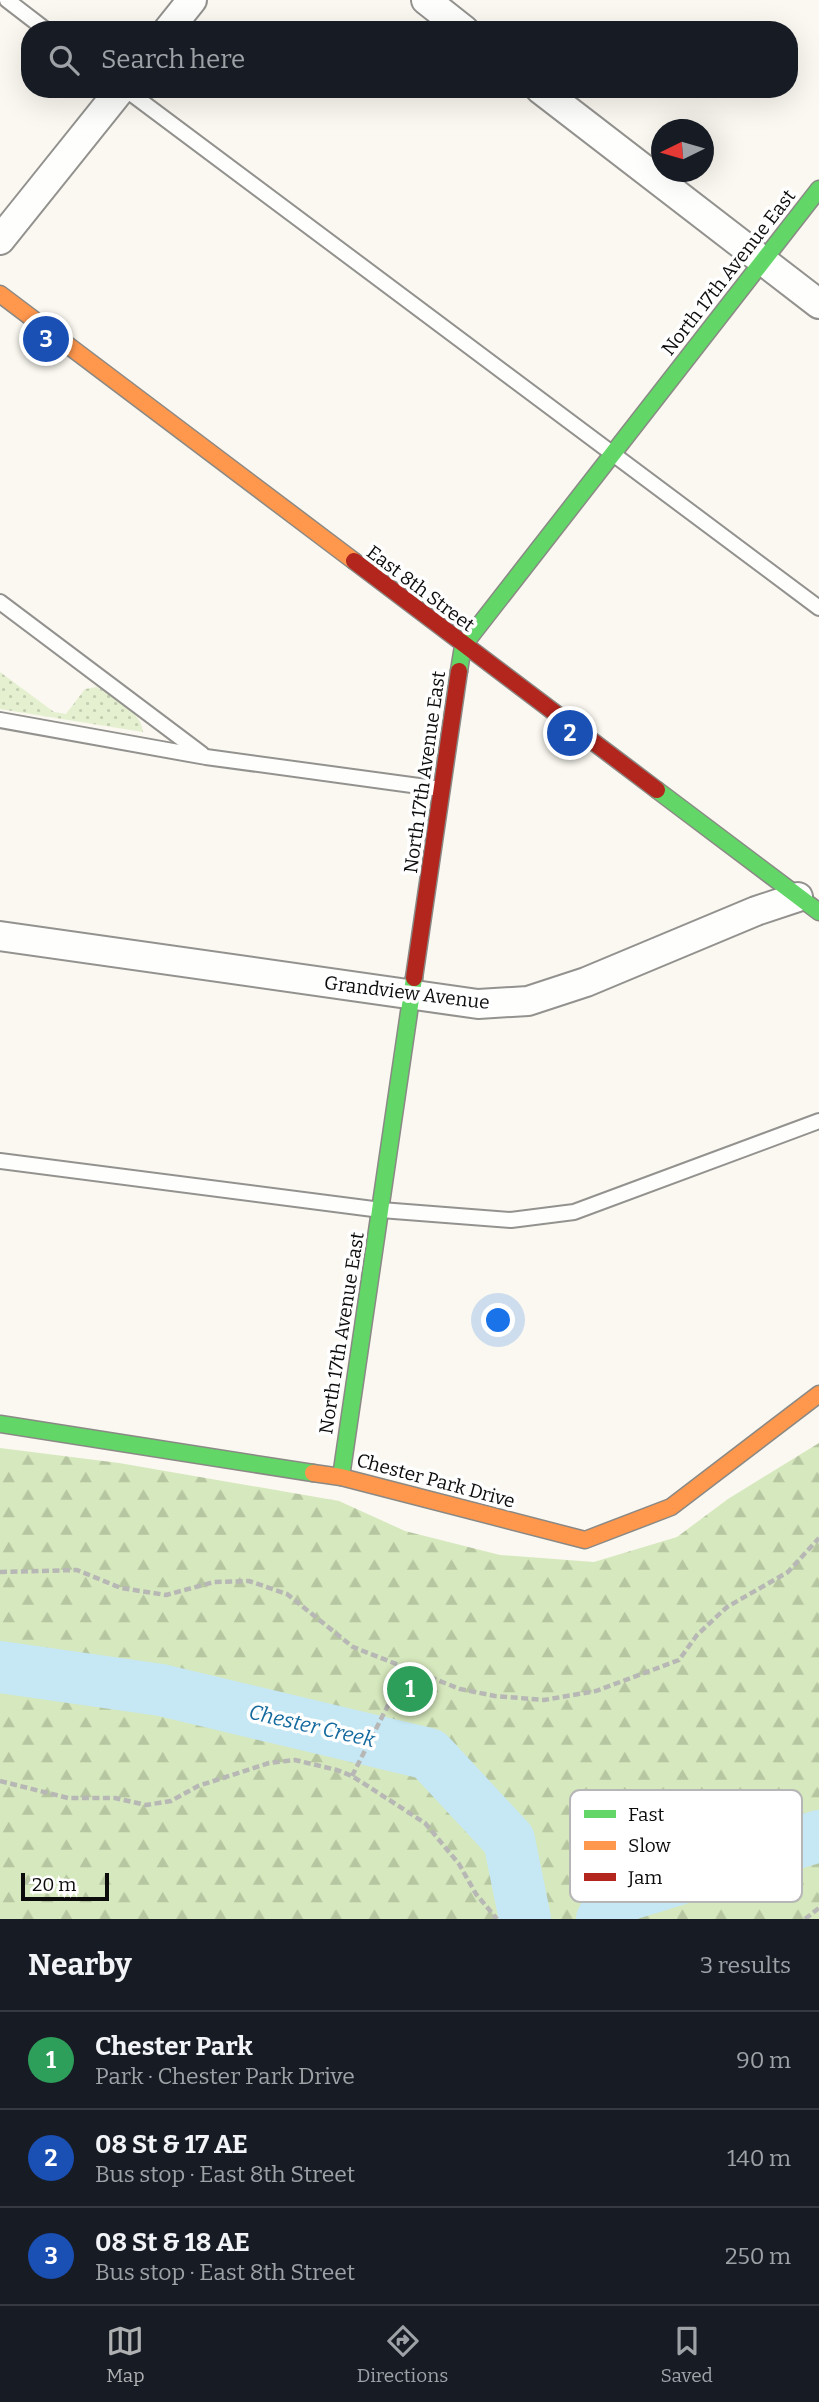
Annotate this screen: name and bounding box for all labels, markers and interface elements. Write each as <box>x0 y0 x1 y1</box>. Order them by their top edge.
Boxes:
search box <box>21 21 798 98</box>
icon: search <box>45 41 83 79</box>
text: Search here <box>101 44 245 75</box>
north arrow <box>651 119 714 182</box>
street label: North 17th Avenue East <box>656 185 800 360</box>
pin: 3 <box>23 313 69 365</box>
street label: East 8th Street <box>362 540 479 636</box>
street label: North 17th Avenue East <box>399 669 450 875</box>
pin: 2 <box>547 707 593 759</box>
street label: Grandview Avenue <box>323 971 491 1014</box>
street label: North 17th Avenue East <box>314 1230 369 1436</box>
your location <box>481 1303 515 1337</box>
street label: Chester Park Drive <box>354 1448 518 1513</box>
pin: 1 <box>387 1663 433 1715</box>
water label: Chester Creek <box>246 1699 378 1753</box>
legend <box>570 1790 802 1902</box>
text: Fast <box>628 1803 665 1826</box>
text: Slow <box>628 1834 671 1857</box>
text: Jam <box>627 1866 662 1889</box>
scale bar <box>21 1870 108 1902</box>
text: 20 m <box>32 1873 76 1896</box>
text: Nearby <box>28 1947 132 1983</box>
text: 3 results <box>700 1951 791 1979</box>
text: Chester Park <box>95 2031 253 2062</box>
text: 1 <box>46 2046 56 2074</box>
text: 90 m <box>736 2046 791 2074</box>
text: Park · Chester Park Drive <box>95 2062 355 2090</box>
text: 08 St & 17 AE <box>95 2129 248 2160</box>
text: 2 <box>45 2144 57 2172</box>
text: 140 m <box>727 2144 791 2172</box>
text: Bus stop · East 8th Street <box>95 2160 355 2188</box>
text: 08 St & 18 AE <box>95 2227 250 2258</box>
text: 3 <box>44 2242 58 2270</box>
text: 250 m <box>725 2242 791 2270</box>
text: Bus stop · East 8th Street <box>95 2258 355 2286</box>
tab: Map <box>106 2322 145 2387</box>
tab: Directions <box>357 2322 448 2387</box>
tab: Saved <box>661 2322 713 2387</box>

